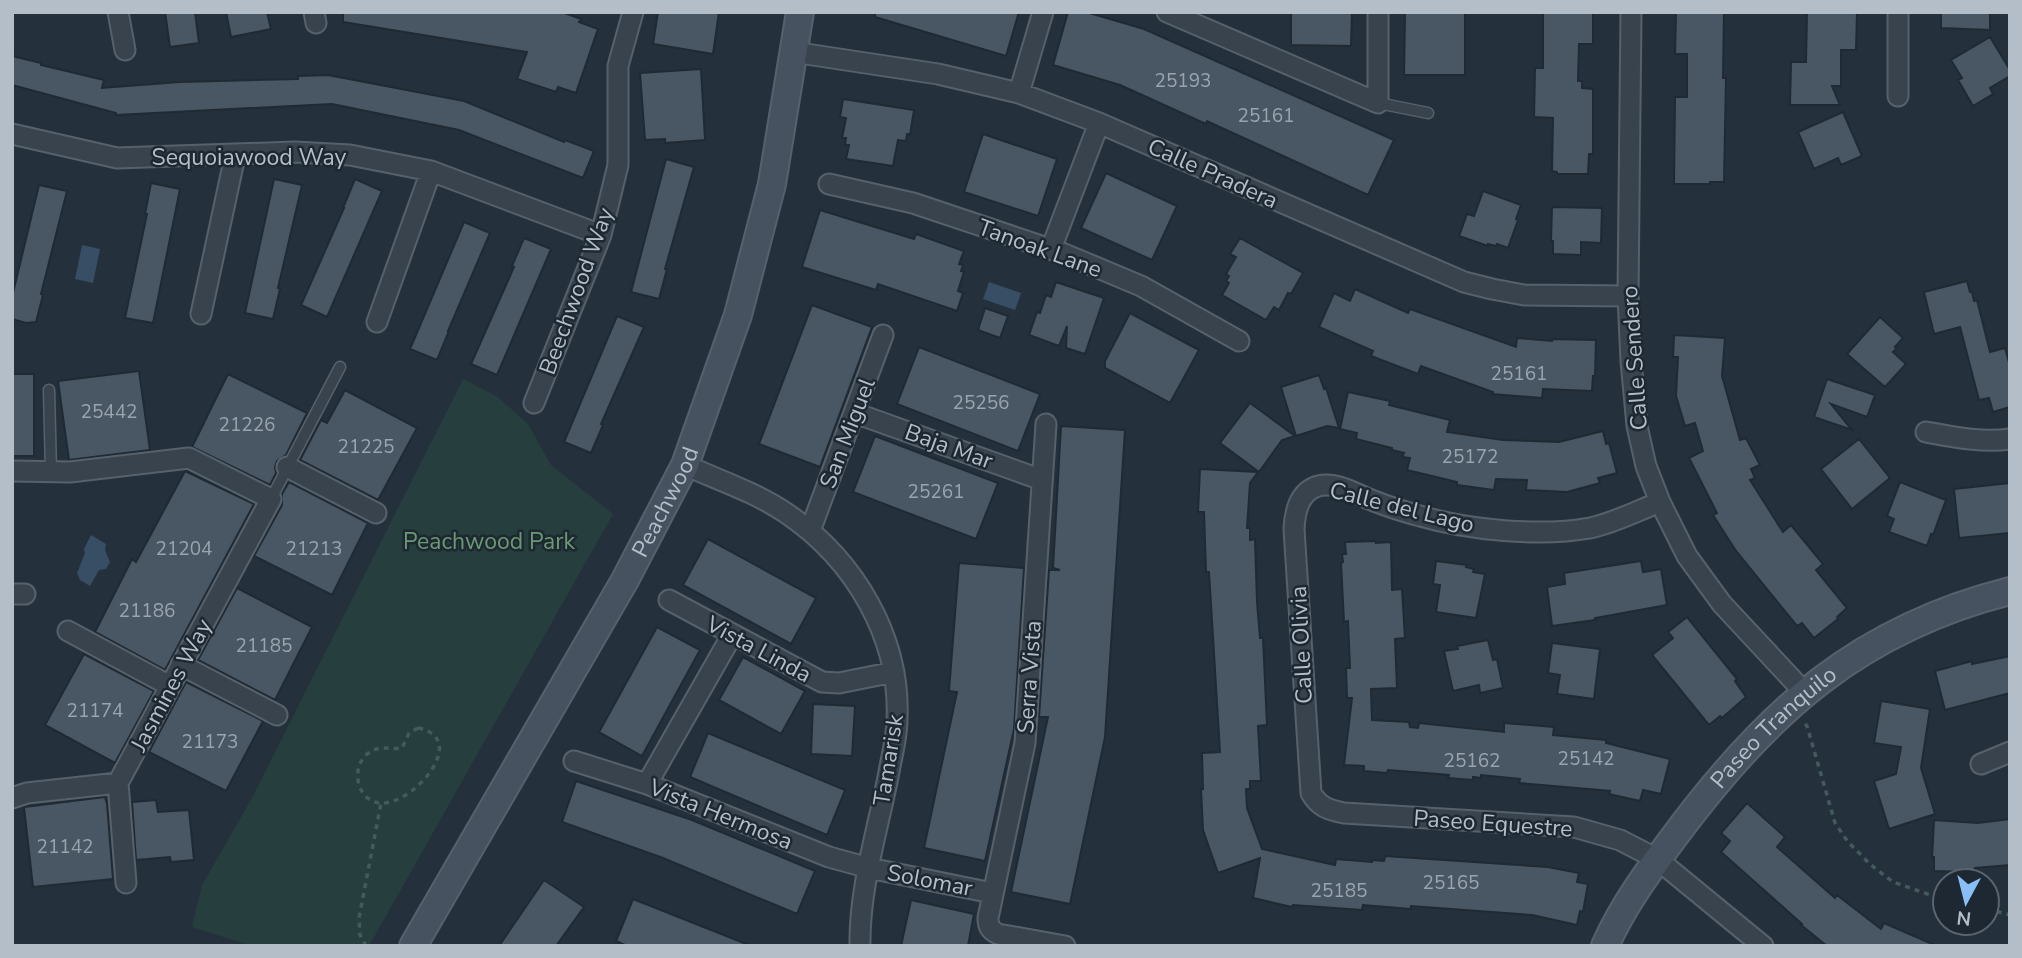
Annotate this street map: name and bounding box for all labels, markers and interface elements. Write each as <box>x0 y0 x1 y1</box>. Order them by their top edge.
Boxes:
house number: 25193 <box>1154 68 1212 94</box>
house number: 25161 <box>1237 103 1295 129</box>
street label: Calle Pradera <box>1143 131 1283 216</box>
street label: Sequoiawood Way <box>152 142 347 173</box>
street label: Beechwood Way <box>532 203 621 379</box>
street label: Tanoak Lane <box>974 212 1106 285</box>
street label: Calle Sendero <box>1614 285 1655 431</box>
house number: 25161 <box>1490 361 1548 387</box>
street label: San Miguel <box>812 373 883 493</box>
house number: 25256 <box>952 390 1010 416</box>
house number: 25442 <box>80 399 138 425</box>
house number: 21226 <box>218 412 276 438</box>
street label: Baja Mar <box>901 416 998 477</box>
house number: 21225 <box>337 434 395 460</box>
street label: Peachwood <box>625 443 706 563</box>
house number: 25172 <box>1441 444 1499 470</box>
street label: Calle del Lago <box>1326 475 1478 540</box>
house number: 25261 <box>907 479 965 505</box>
park label: Peachwood Park <box>403 526 576 557</box>
house number: 21204 <box>155 536 213 562</box>
house number: 21213 <box>285 536 343 562</box>
street label: Calle Olivia <box>1283 585 1320 705</box>
house number: 21186 <box>118 598 176 624</box>
street label: Vista Linda <box>700 608 817 690</box>
street label: Jasmines Way <box>123 613 219 758</box>
street label: Serra Vista <box>1010 619 1049 735</box>
house number: 21185 <box>235 633 293 659</box>
street label: Paseo Tranquilo <box>1703 659 1843 795</box>
house number: 21174 <box>66 698 124 724</box>
street label: Tamarisk <box>866 712 911 808</box>
house number: 21173 <box>181 729 239 755</box>
house number: 25142 <box>1557 746 1615 772</box>
house number: 25162 <box>1443 748 1501 774</box>
street label: Vista Hermosa <box>644 771 797 857</box>
street label: Paseo Equestre <box>1412 802 1574 845</box>
house number: 21142 <box>36 834 94 860</box>
street label: Solomar <box>884 857 976 904</box>
north arrow <box>1931 867 2001 937</box>
house number: 25165 <box>1422 870 1480 896</box>
house number: 25185 <box>1310 878 1368 904</box>
text: N <box>1955 904 1973 932</box>

